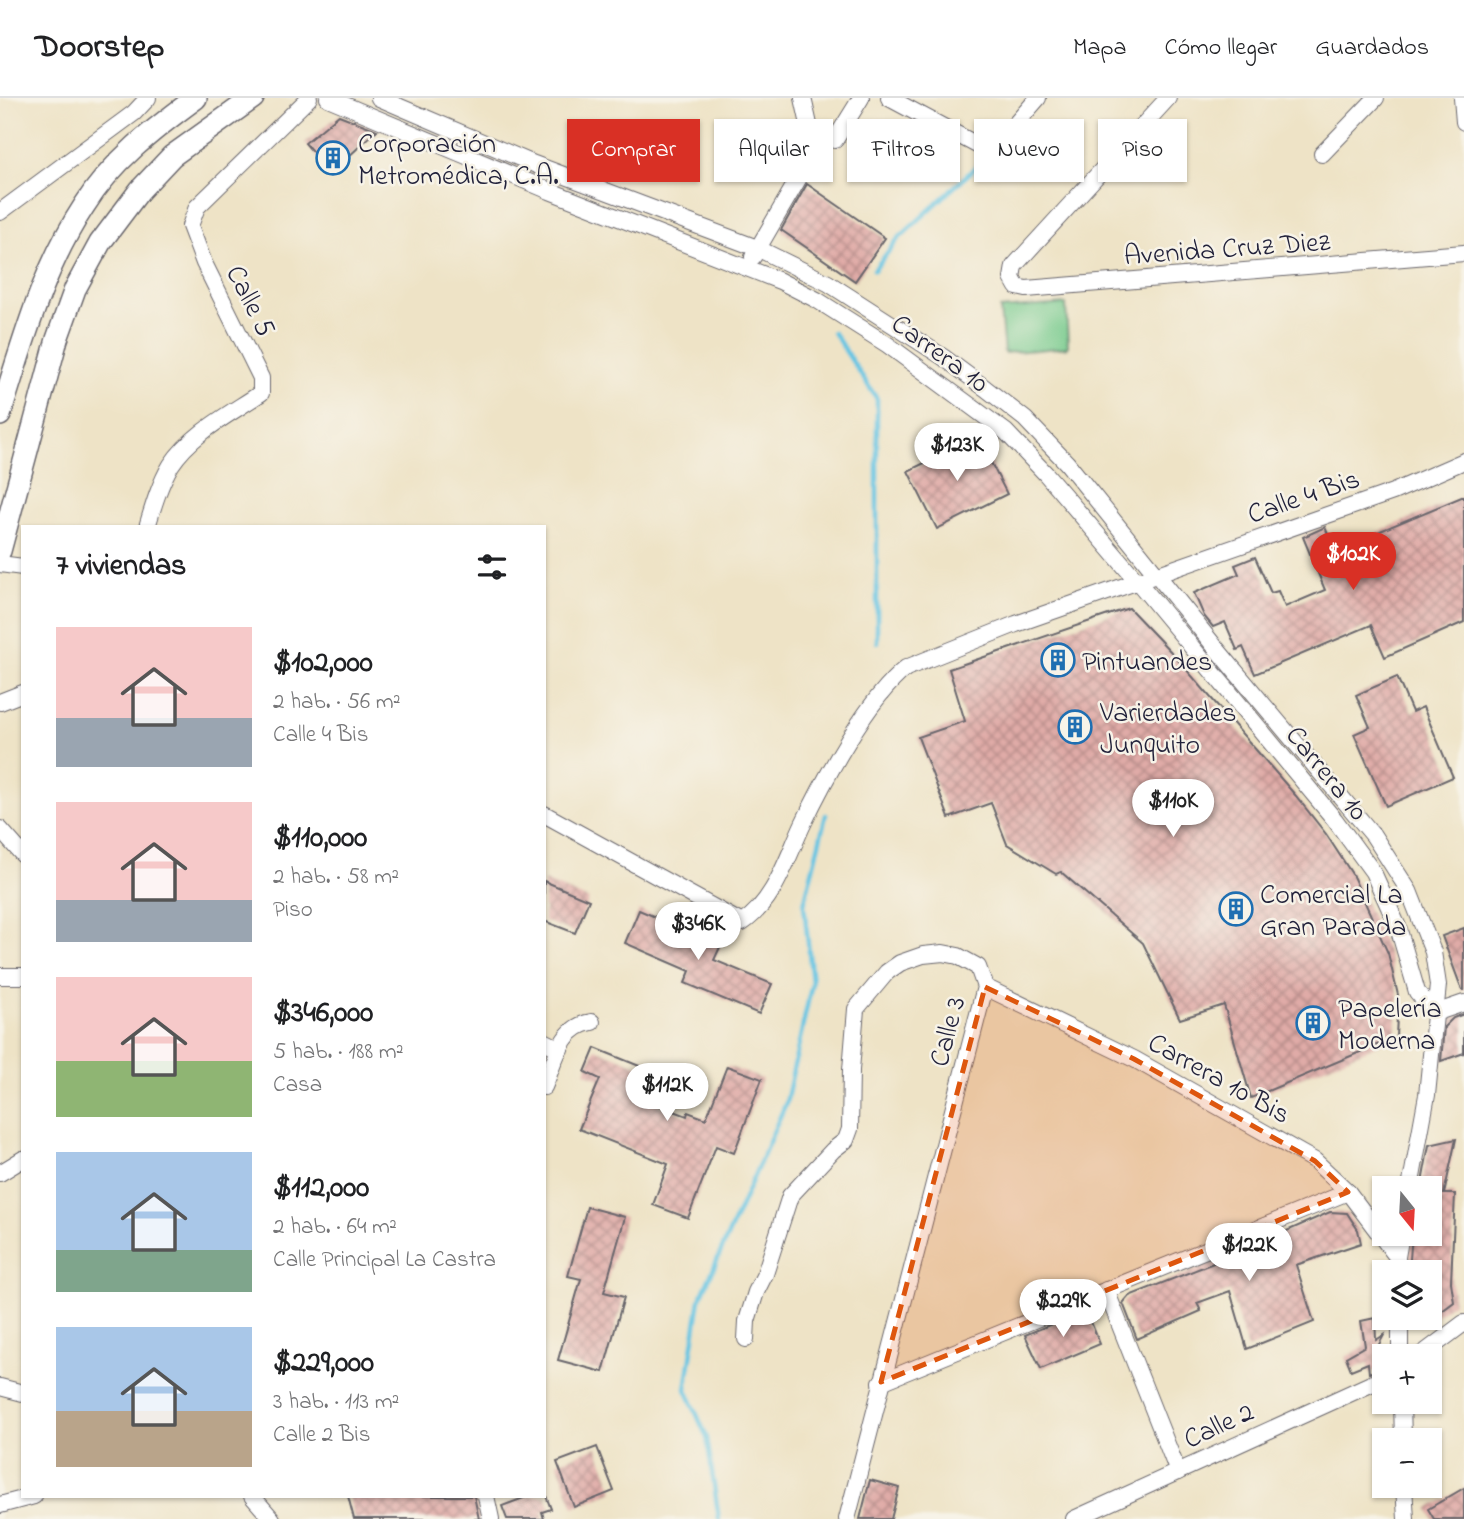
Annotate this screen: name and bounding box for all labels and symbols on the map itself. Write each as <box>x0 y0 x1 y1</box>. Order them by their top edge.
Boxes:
place label: Corporación Metromédica, C.A. <box>358 125 559 198</box>
building icon: Corporación Metromédica, C.A. <box>314 139 352 177</box>
street label: Avenida Cruz Diez <box>1123 223 1332 278</box>
street label: Calle 5 <box>213 259 284 345</box>
street label: Carrera 10 <box>882 305 996 404</box>
pin: $123K <box>908 424 1006 483</box>
street label: Calle 4 Bis <box>1243 460 1366 537</box>
pin: $102K <box>1304 532 1402 592</box>
building icon: Pintuandes <box>1039 641 1077 679</box>
place label: Pintuandes <box>1082 643 1212 684</box>
place label: Varierdades Junquito <box>1099 694 1237 767</box>
building icon: Varierdades Junquito <box>1056 708 1094 746</box>
street label: Carrera 10 <box>1274 718 1377 831</box>
pin: $110K <box>1124 780 1222 839</box>
place label: Comercial La Gran Parada <box>1260 876 1406 949</box>
building icon: Comercial La Gran Parada <box>1217 890 1255 928</box>
pin: $346K <box>649 902 747 962</box>
place label: Papelería Moderna <box>1338 990 1442 1063</box>
street label: Calle 3 <box>920 992 978 1072</box>
building icon: Papelería Moderna <box>1294 1004 1332 1042</box>
street label: Carrera 10 Bis <box>1140 1024 1297 1136</box>
pin: $112K <box>618 1063 716 1123</box>
north arrow <box>1372 1176 1442 1246</box>
pin: $122K <box>1200 1224 1298 1283</box>
pin: $229K <box>1014 1280 1112 1339</box>
street label: Calle 2 <box>1178 1393 1261 1461</box>

